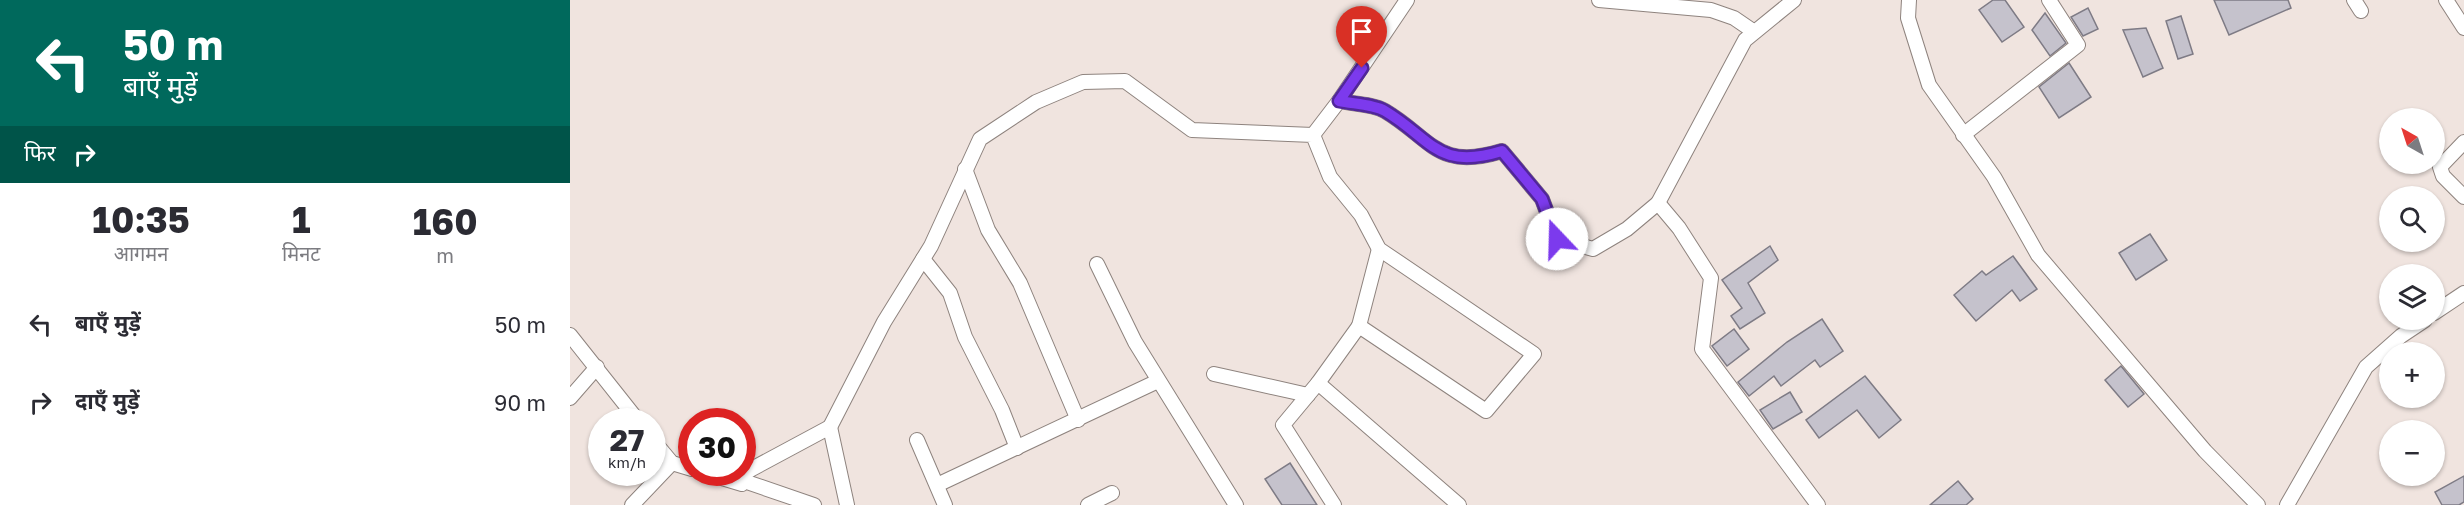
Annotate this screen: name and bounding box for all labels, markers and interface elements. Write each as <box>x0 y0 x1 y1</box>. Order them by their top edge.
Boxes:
pin <box>1336 6 1387 68</box>
icon: arrive <box>1345 15 1378 48</box>
text: 50 m <box>123 19 223 69</box>
icon: left <box>24 24 102 102</box>
text: बाएँ मुड़ें <box>123 70 198 102</box>
north arrow <box>2379 108 2445 174</box>
map controls <box>2379 108 2445 486</box>
icon: right <box>68 138 101 171</box>
text: फिर <box>24 139 56 166</box>
button: search <box>2379 186 2445 252</box>
text: 10:35 <box>92 198 190 241</box>
text: 1 <box>292 198 311 241</box>
text: 160 <box>413 200 478 243</box>
position arrow <box>1525 207 1589 271</box>
text: आगमन <box>114 241 168 265</box>
text: मिनट <box>282 241 320 265</box>
text: m <box>436 243 454 267</box>
button: layers <box>2379 264 2445 330</box>
icon: left <box>24 308 57 341</box>
text: बाएँ मुड़ें <box>75 309 141 336</box>
text: 50 m <box>495 311 546 338</box>
button: + <box>2379 342 2445 408</box>
icon: right <box>24 386 57 419</box>
text: दाएँ मुड़ें <box>75 387 140 414</box>
text: 90 m <box>494 389 546 416</box>
speed limit sign: 30 <box>678 408 756 486</box>
button: − <box>2379 420 2445 486</box>
text: 27 <box>610 422 644 458</box>
text: km/h <box>608 453 646 471</box>

